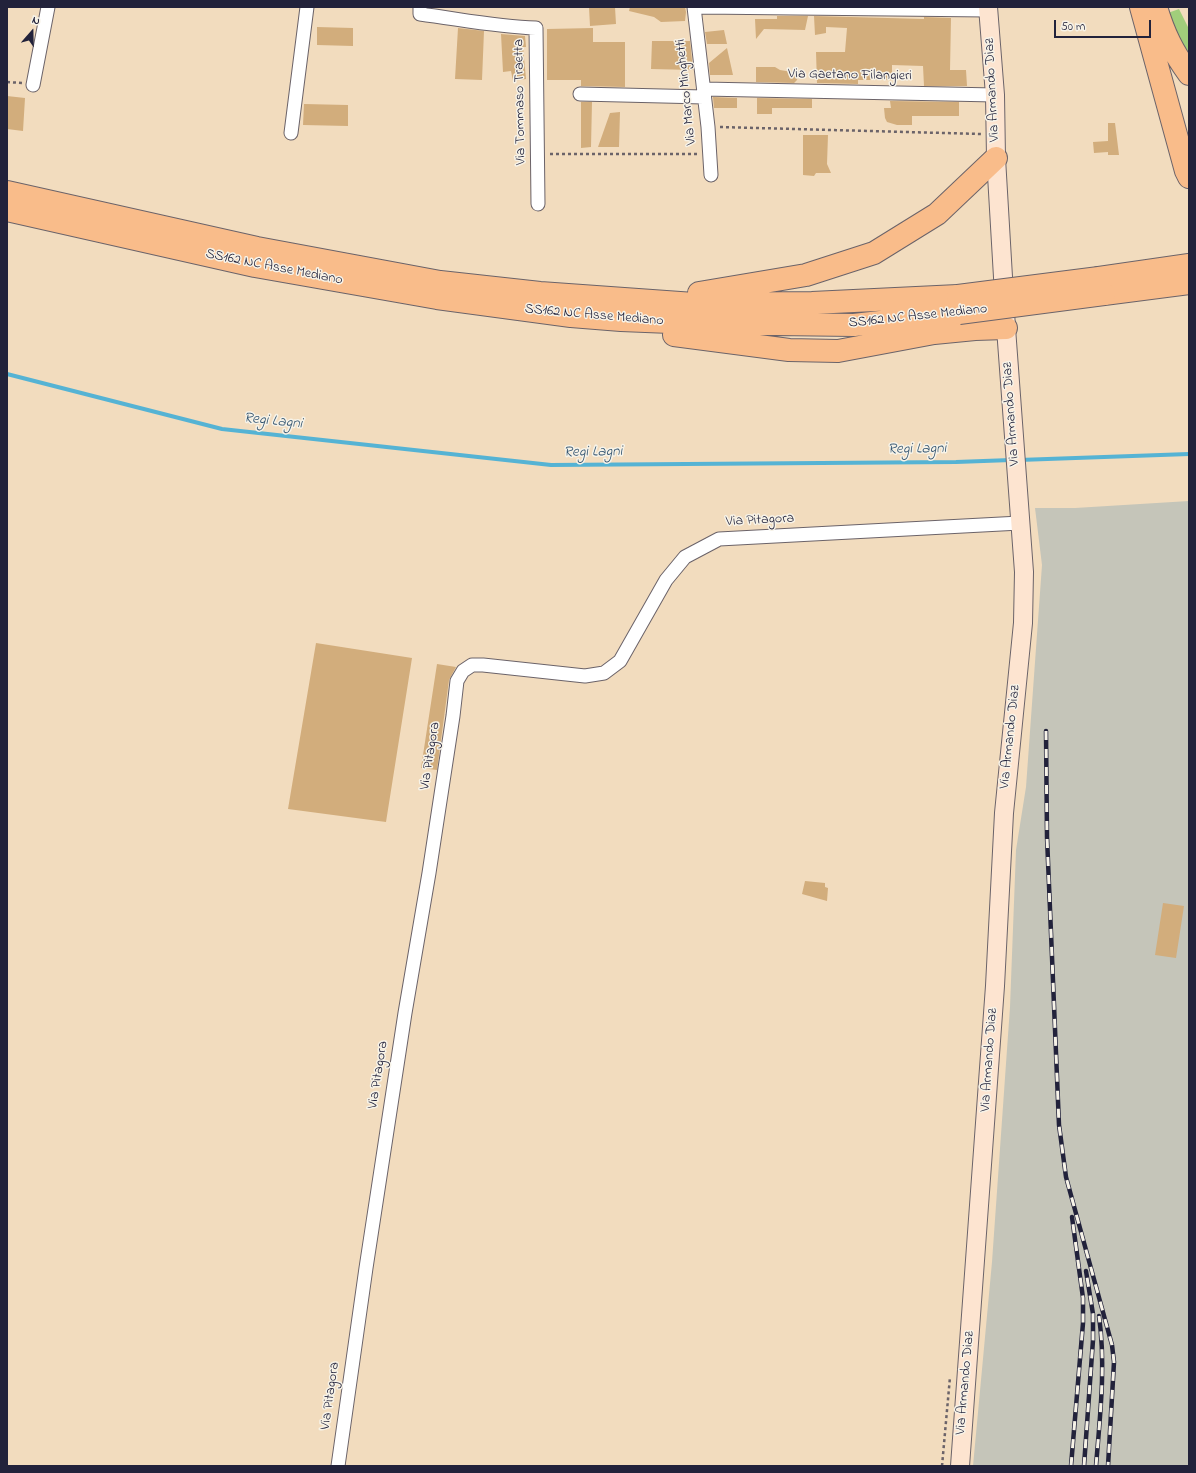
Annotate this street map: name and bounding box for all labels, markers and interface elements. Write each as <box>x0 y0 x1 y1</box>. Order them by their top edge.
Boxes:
north arrow <box>12 12 52 52</box>
text: N <box>30 12 42 30</box>
scale bar <box>1056 12 1153 38</box>
text: 50 m <box>1061 18 1085 36</box>
street label: Via Marco Minghetti <box>673 38 701 146</box>
street label: Via Armando Diaz <box>982 38 1004 142</box>
street label: Via Tommaso Traetta <box>512 39 530 165</box>
street label: Via Gaetano Filangieri <box>788 67 912 85</box>
street label: SS162 NC Asse Mediano <box>204 246 344 290</box>
street label: SS162 NC Asse Mediano <box>848 301 988 333</box>
street label: SS162 NC Asse Mediano <box>524 302 664 330</box>
street label: Via Armando Diaz <box>1000 362 1024 466</box>
water label: Regi Lagni <box>243 410 303 434</box>
water label: Regi Lagni <box>887 440 947 460</box>
water label: Regi Lagni <box>563 443 623 463</box>
street label: Via Pitagora <box>725 511 795 531</box>
street label: Via Armando Diaz <box>997 684 1025 790</box>
street label: Via Pitagora <box>417 721 445 791</box>
street label: Via Armando Diaz <box>978 1008 1002 1112</box>
street label: Via Pitagora <box>365 1040 393 1110</box>
street label: Via Armando Diaz <box>953 1330 979 1436</box>
street label: Via Pitagora <box>318 1361 344 1431</box>

